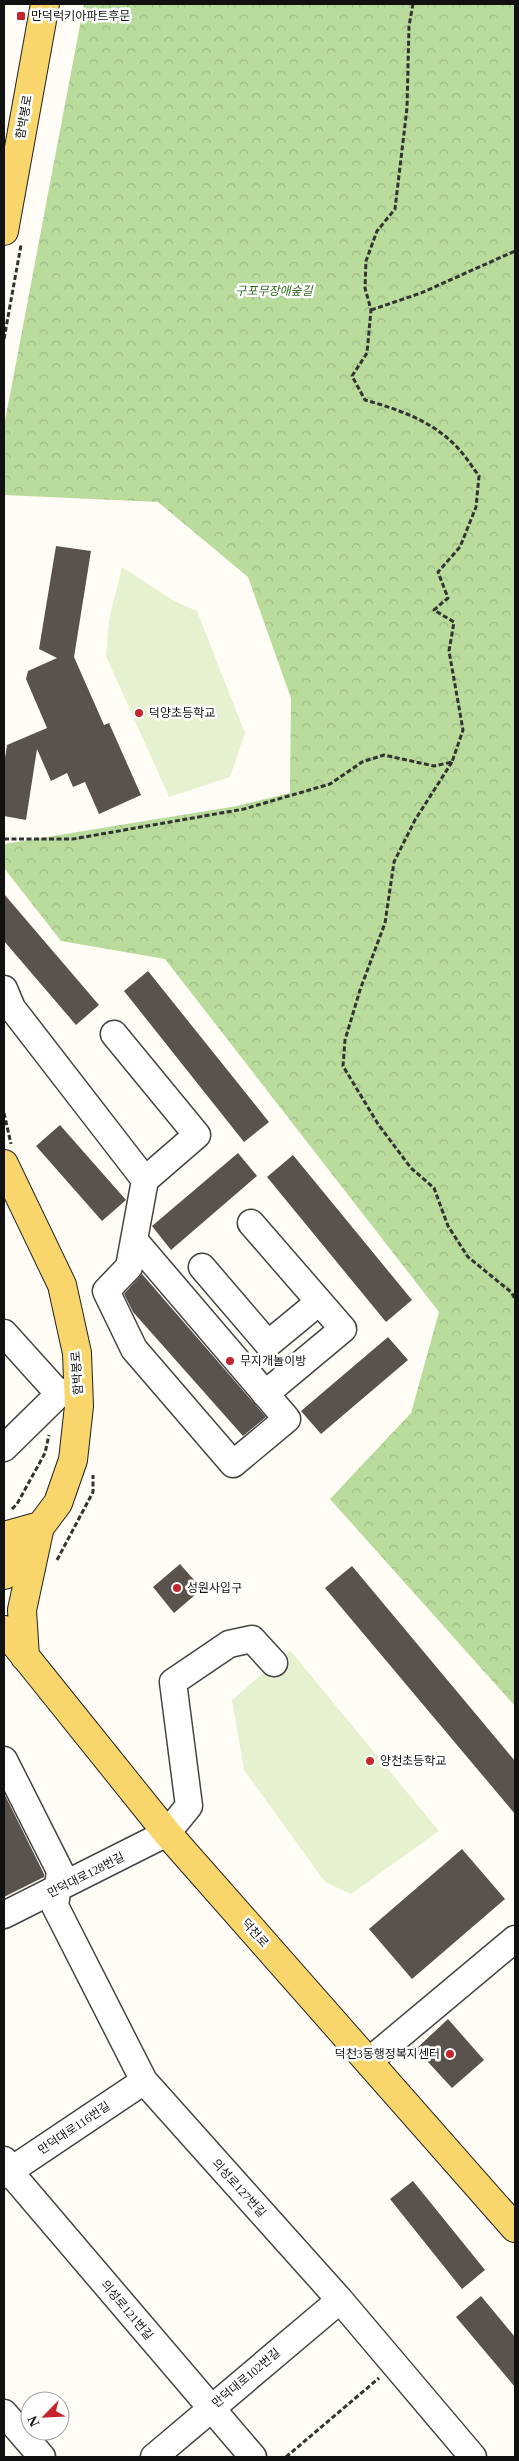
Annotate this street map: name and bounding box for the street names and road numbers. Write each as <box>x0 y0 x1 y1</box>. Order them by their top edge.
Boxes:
street label: 함박봉로 <box>13 94 35 140</box>
street label: 함박봉로 <box>68 1350 86 1396</box>
street label: 만덕대로128번길 <box>45 1850 127 1900</box>
street label: 덕천로 <box>239 1916 271 1950</box>
street label: 만덕대로116번길 <box>35 2099 113 2157</box>
street label: 의성로127번길 <box>209 2156 269 2220</box>
street label: 의성로121번길 <box>98 2277 156 2343</box>
street label: 만덕대로102번길 <box>209 2346 283 2410</box>

